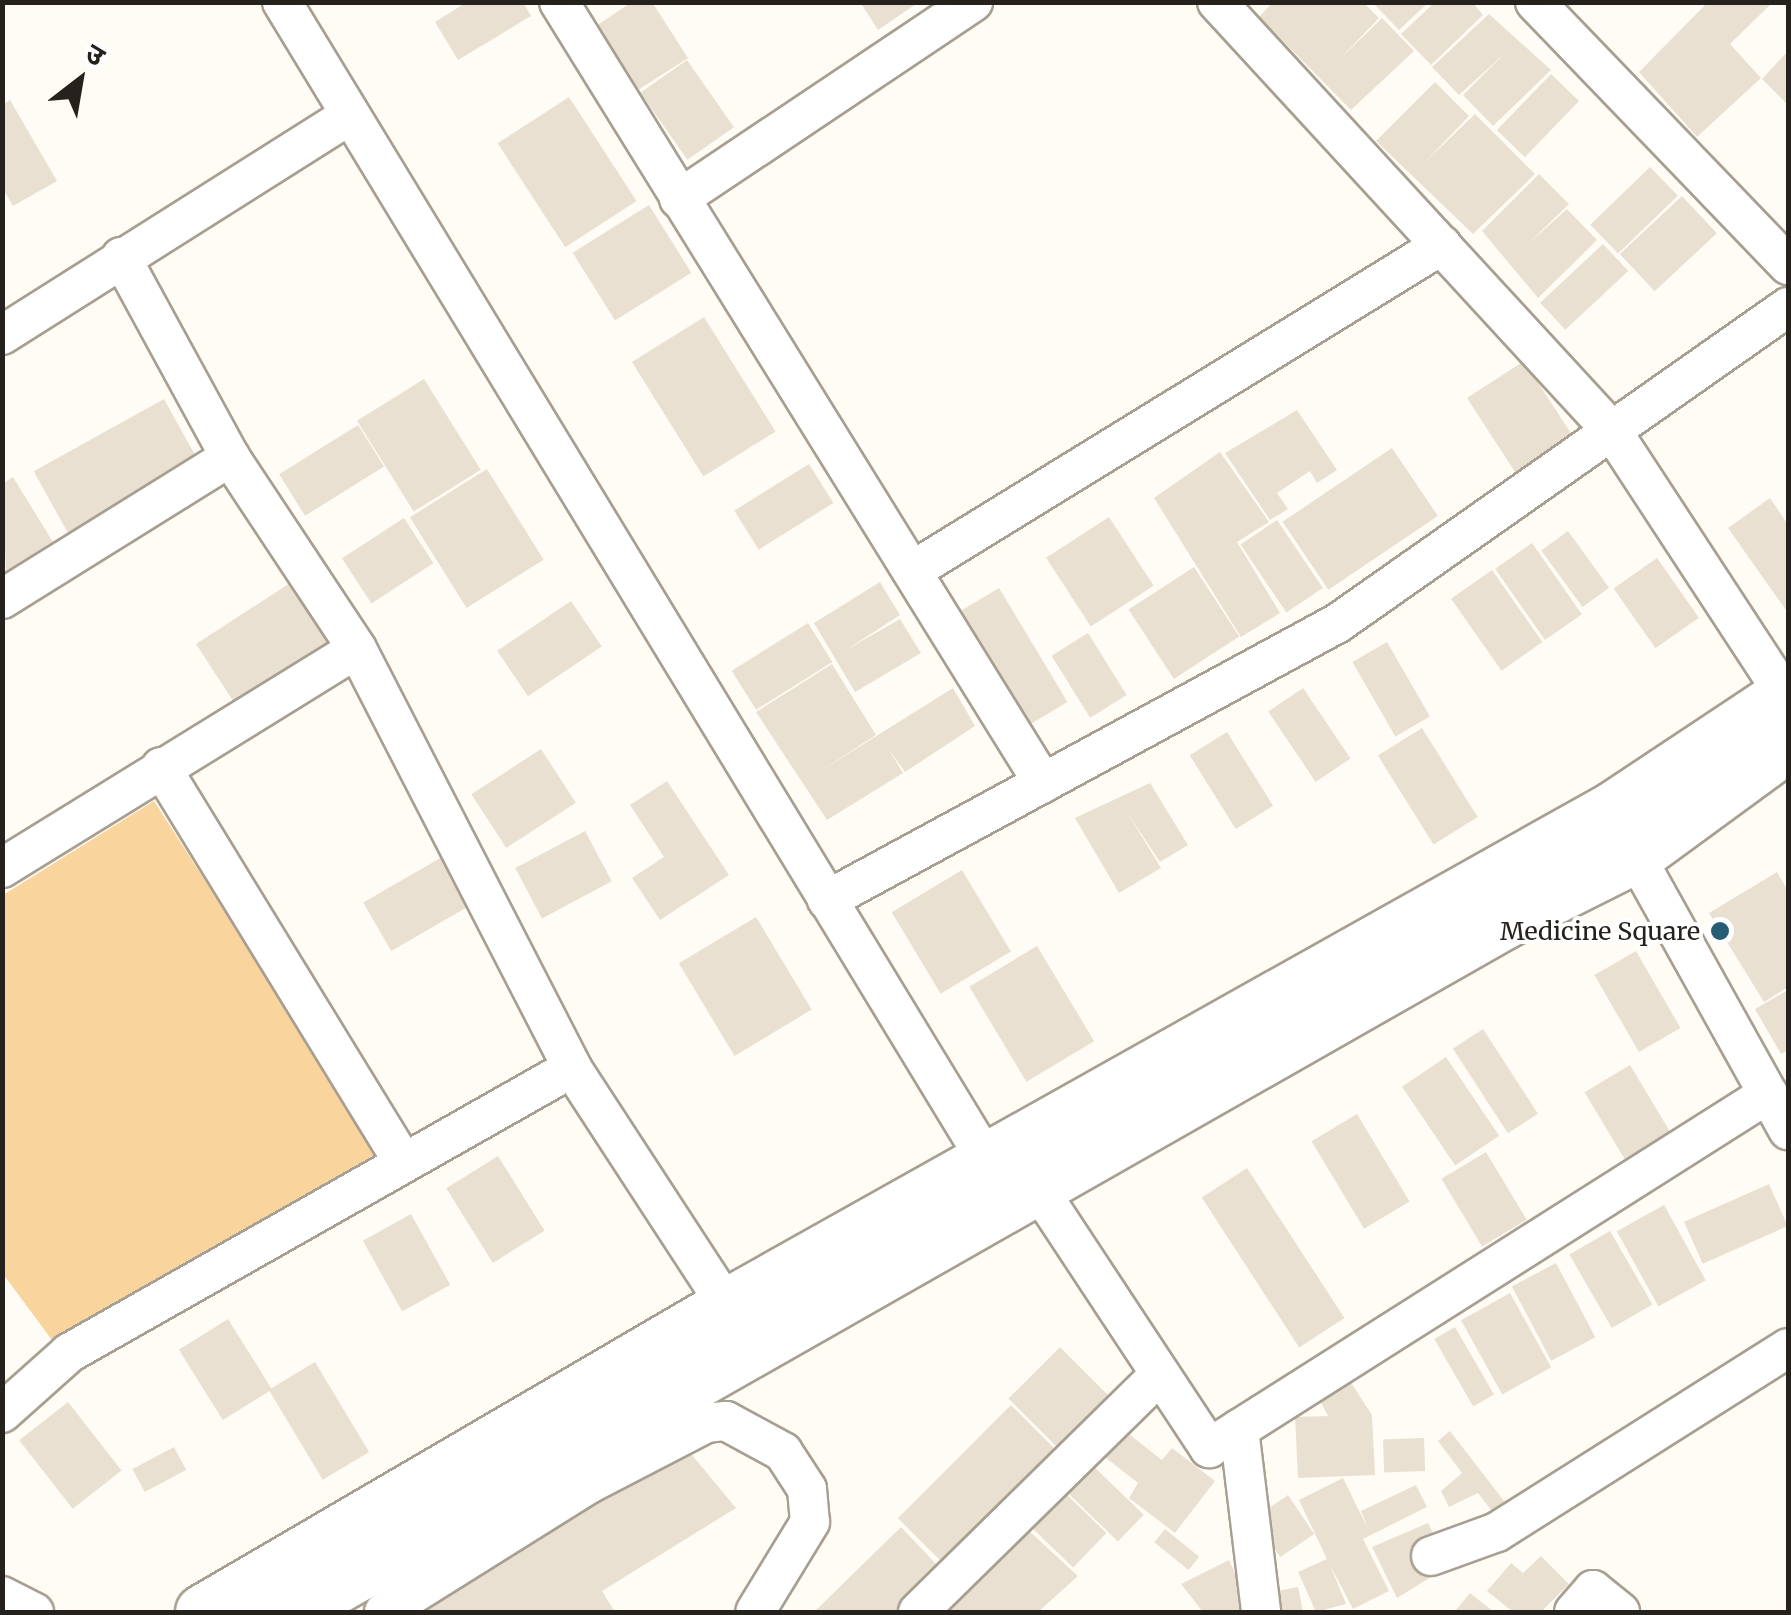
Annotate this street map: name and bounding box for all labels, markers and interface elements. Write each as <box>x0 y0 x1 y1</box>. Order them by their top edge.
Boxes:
north arrow <box>30 30 130 130</box>
text: उ <box>79 35 112 74</box>
place label: Medicine Square <box>1500 916 1700 946</box>
marker: Medicine Square <box>1709 920 1731 942</box>

